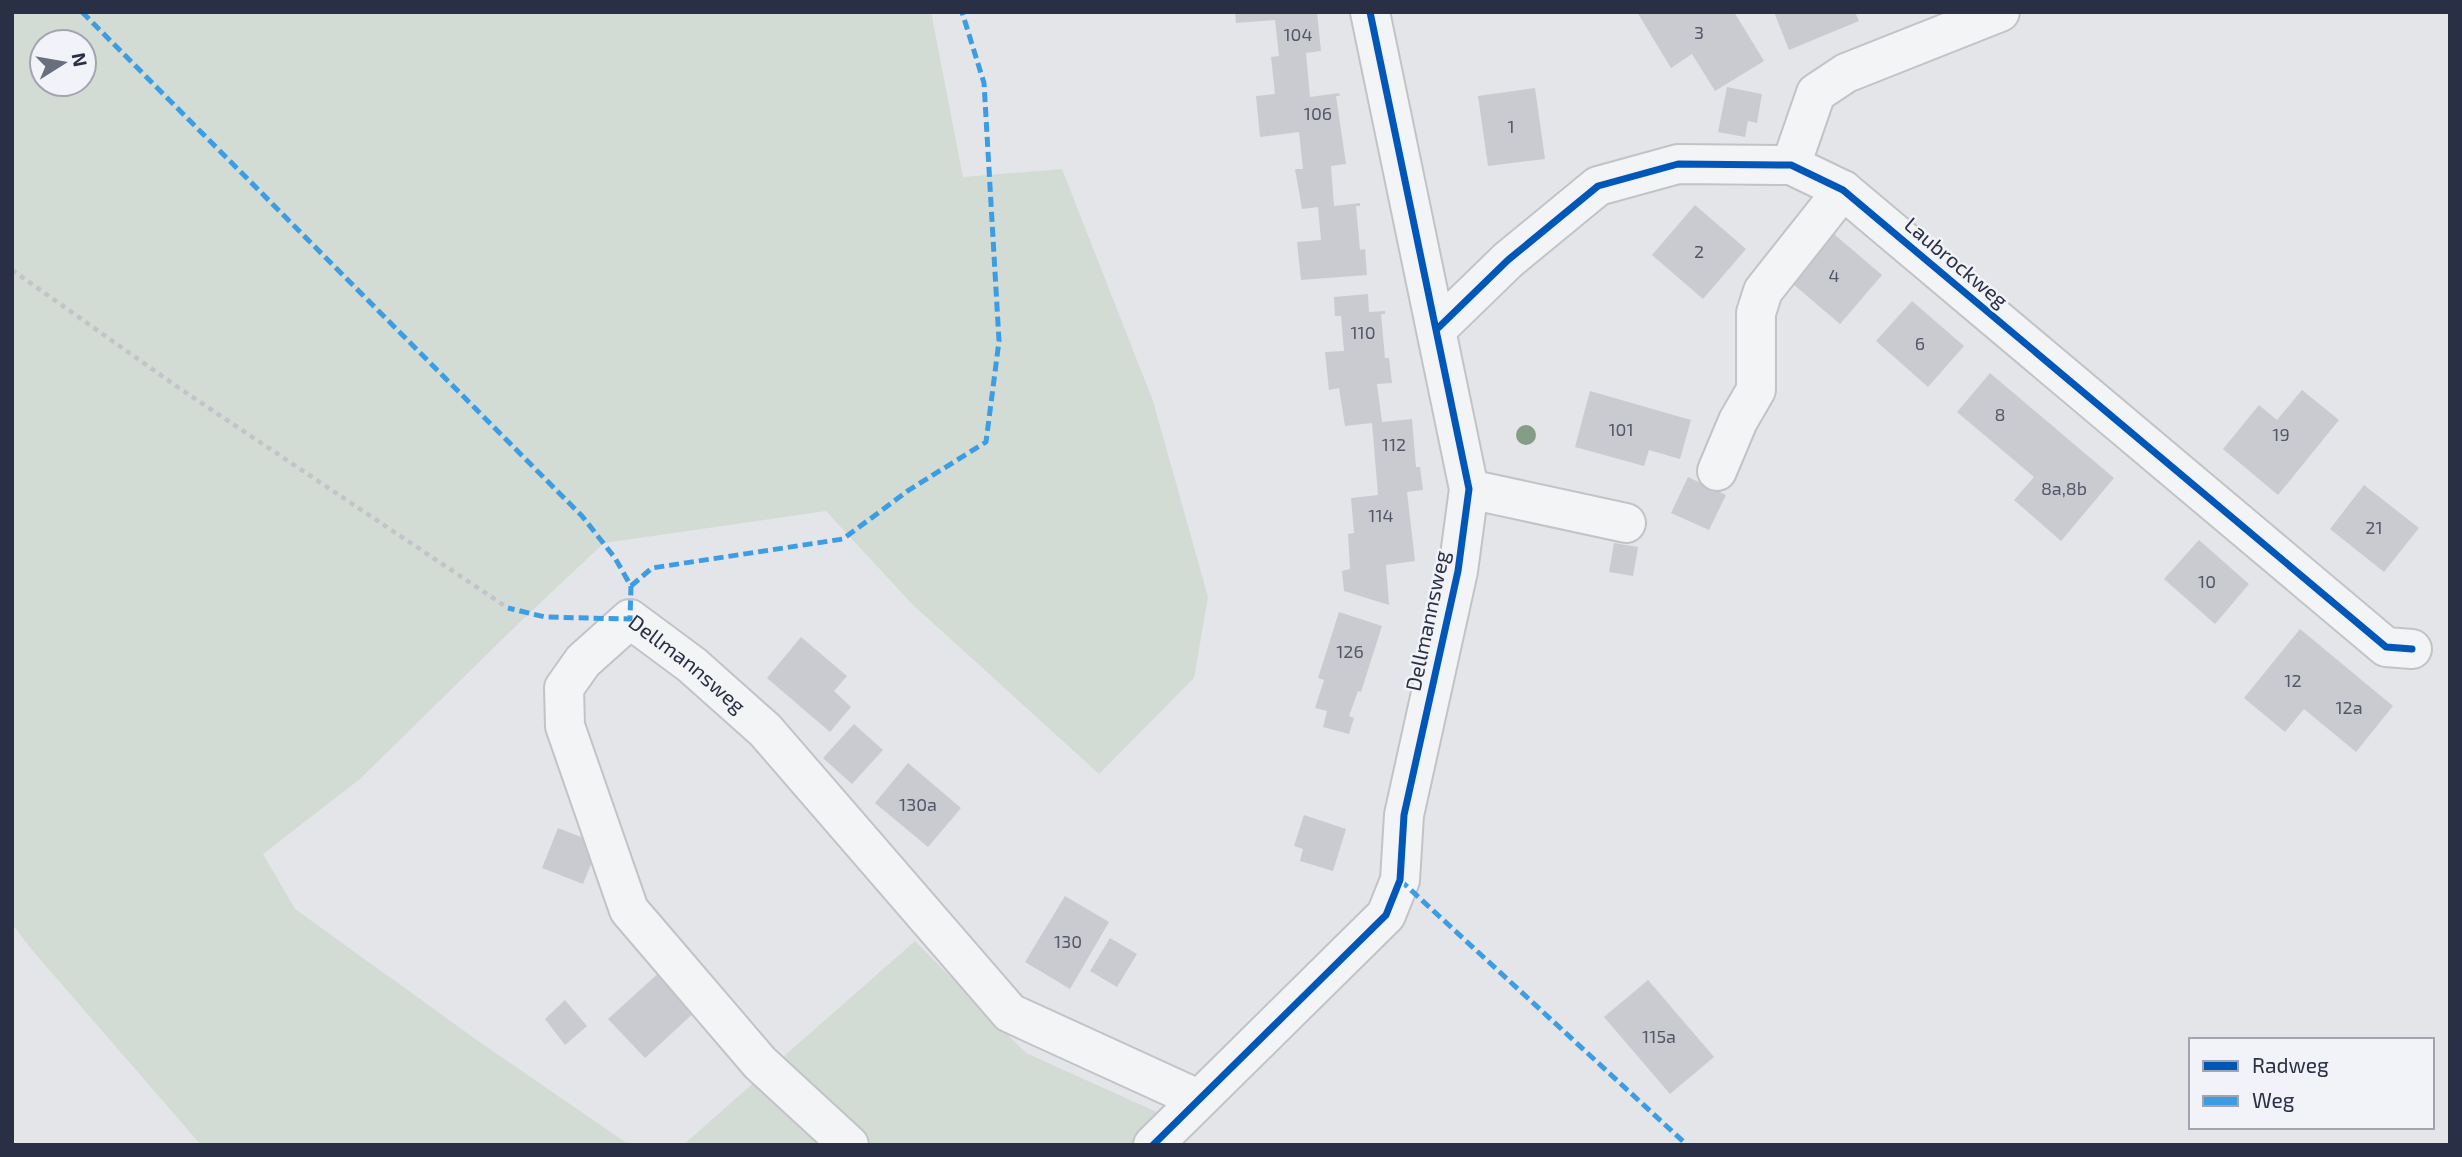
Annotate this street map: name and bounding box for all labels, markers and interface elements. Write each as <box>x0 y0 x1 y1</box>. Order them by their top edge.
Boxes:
house number: 3 <box>1694 21 1704 43</box>
house number: 104 <box>1283 23 1313 45</box>
north arrow <box>28 28 98 98</box>
text: N <box>68 51 93 69</box>
house number: 106 <box>1304 102 1332 124</box>
house number: 1 <box>1507 115 1515 137</box>
street label: Laubrockweg <box>1900 211 2014 313</box>
house number: 2 <box>1694 240 1704 262</box>
house number: 4 <box>1828 264 1840 286</box>
house number: 110 <box>1350 321 1376 343</box>
house number: 6 <box>1915 332 1925 354</box>
house number: 8 <box>1995 403 2005 425</box>
house number: 101 <box>1608 418 1634 440</box>
house number: 19 <box>2272 423 2290 445</box>
house number: 112 <box>1382 433 1406 455</box>
house number: 8a,8b <box>2041 477 2087 499</box>
house number: 114 <box>1368 504 1394 526</box>
house number: 21 <box>2365 516 2383 538</box>
street label: Dellmannsweg <box>1399 548 1454 693</box>
house number: 10 <box>2198 570 2216 592</box>
street label: Dellmannsweg <box>624 608 752 718</box>
house number: 126 <box>1336 640 1364 662</box>
house number: 12 <box>2284 669 2302 691</box>
house number: 12a <box>2335 696 2363 718</box>
house number: 130a <box>899 793 937 815</box>
house number: 130 <box>1054 930 1082 952</box>
house number: 115a <box>1642 1025 1676 1047</box>
legend <box>2189 1038 2434 1129</box>
text: Radweg <box>2252 1052 2329 1077</box>
text: Weg <box>2252 1087 2295 1112</box>

